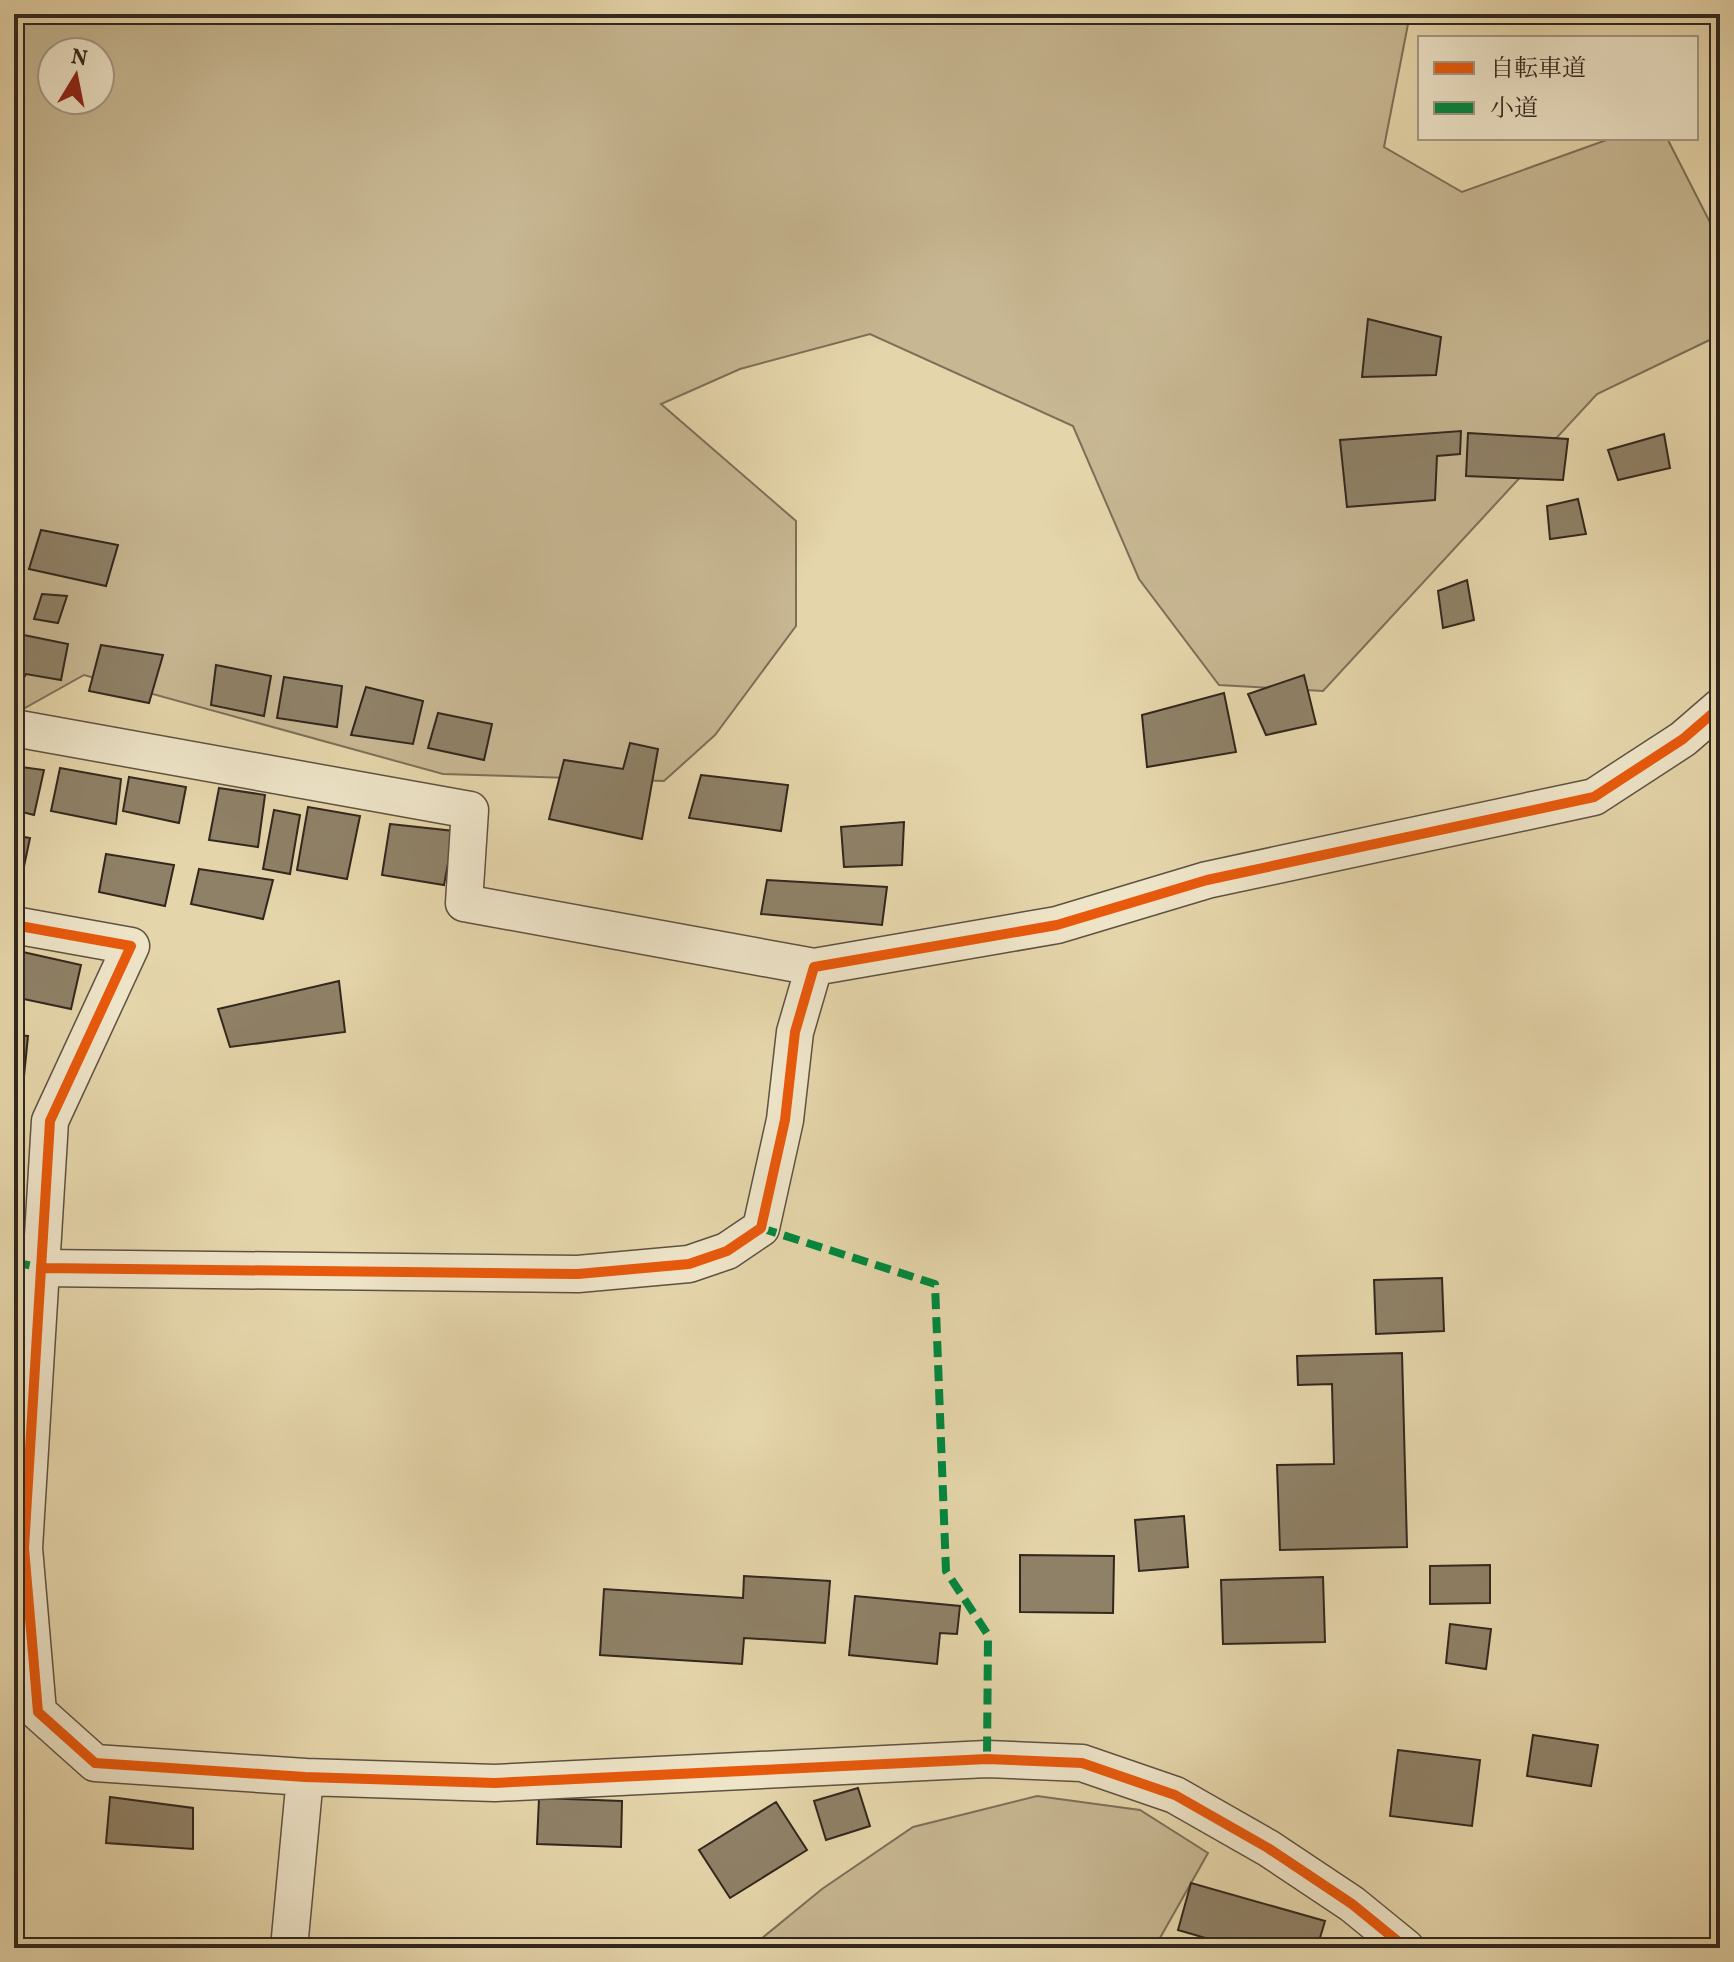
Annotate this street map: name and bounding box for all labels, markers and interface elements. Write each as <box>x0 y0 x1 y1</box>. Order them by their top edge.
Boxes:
north arrow <box>36 36 116 116</box>
legend <box>1418 36 1698 140</box>
text: N <box>68 42 90 75</box>
text: 自転車道 <box>1490 53 1586 87</box>
text: 小道 <box>1490 93 1538 127</box>

